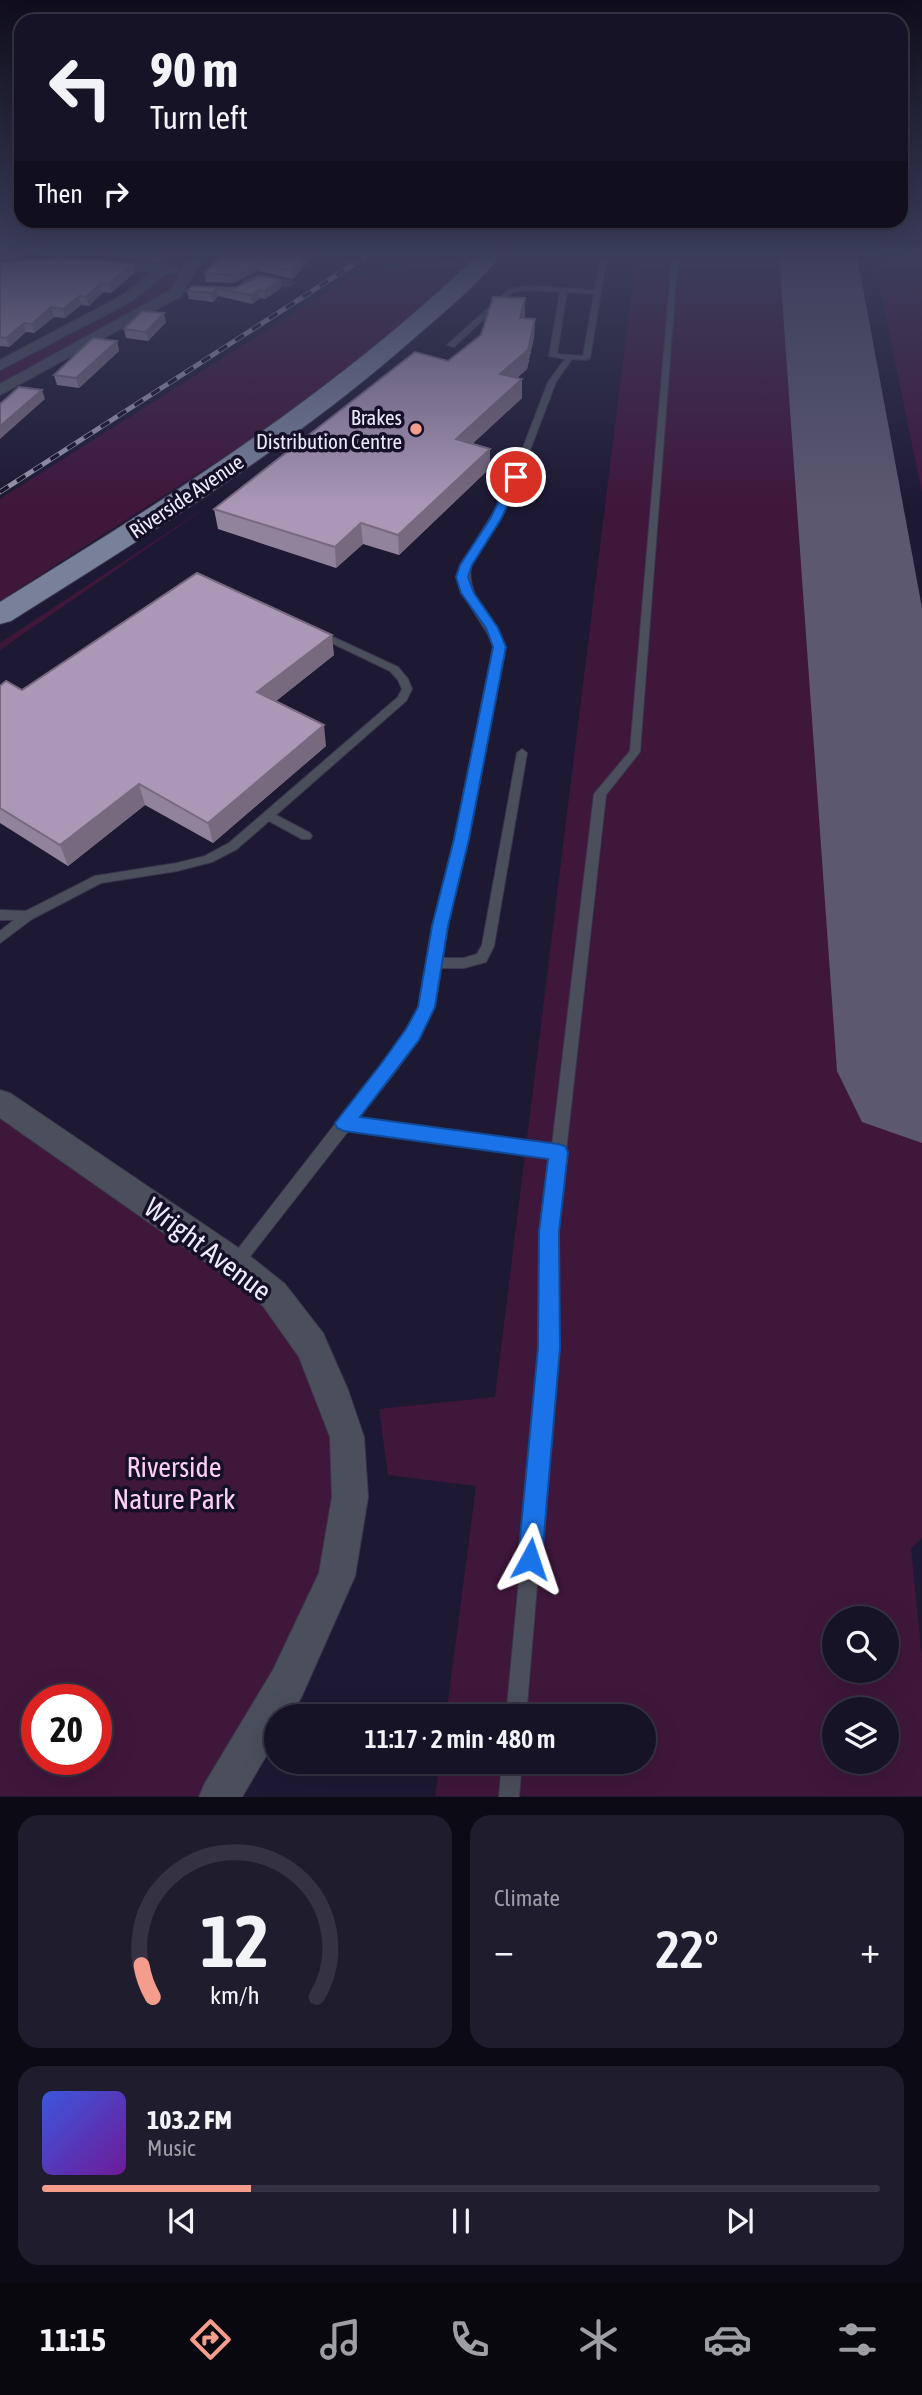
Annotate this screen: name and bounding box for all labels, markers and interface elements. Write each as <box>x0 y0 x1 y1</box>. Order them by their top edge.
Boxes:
text: 90 m <box>150 41 238 97</box>
icon: left <box>35 42 126 133</box>
text: Turn left <box>150 99 248 136</box>
icon: right <box>97 175 135 213</box>
text: Then <box>35 179 83 209</box>
place label: Brakes Distribution Centre <box>256 405 402 453</box>
marker: Brakes Distribution Centre <box>408 421 424 437</box>
pin <box>486 447 546 507</box>
street label: Riverside Avenue <box>124 449 248 543</box>
icon: arrive <box>497 458 535 496</box>
street label: Wright Avenue <box>138 1191 278 1307</box>
park label: Riverside Nature Park <box>113 1451 235 1515</box>
position arrow <box>493 1522 567 1596</box>
map controls <box>822 1606 899 1774</box>
button: search <box>822 1606 899 1683</box>
speed limit sign: 20 <box>21 1684 112 1775</box>
button: layers <box>822 1697 899 1774</box>
text: 11:17 · 2 min · 480 m <box>365 1724 555 1754</box>
text: Climate <box>494 1885 560 1911</box>
text: 12 <box>201 1900 269 1983</box>
text: 22° <box>655 1919 719 1979</box>
text: − <box>494 1928 514 1971</box>
text: + <box>860 1928 880 1971</box>
text: km/h <box>210 1981 260 2009</box>
text: 103.2 FM <box>147 2105 232 2135</box>
text: Music <box>147 2135 195 2161</box>
icon: previous <box>163 2202 201 2240</box>
icon: pause <box>442 2202 480 2240</box>
icon: next <box>721 2202 759 2240</box>
icon: directions <box>186 2315 235 2364</box>
icon: music <box>316 2315 365 2364</box>
icon: phone <box>445 2315 494 2364</box>
icon: climate <box>574 2315 623 2364</box>
icon: car <box>703 2315 752 2364</box>
icon: filters <box>833 2315 882 2364</box>
text: 11:15 <box>40 2321 106 2358</box>

